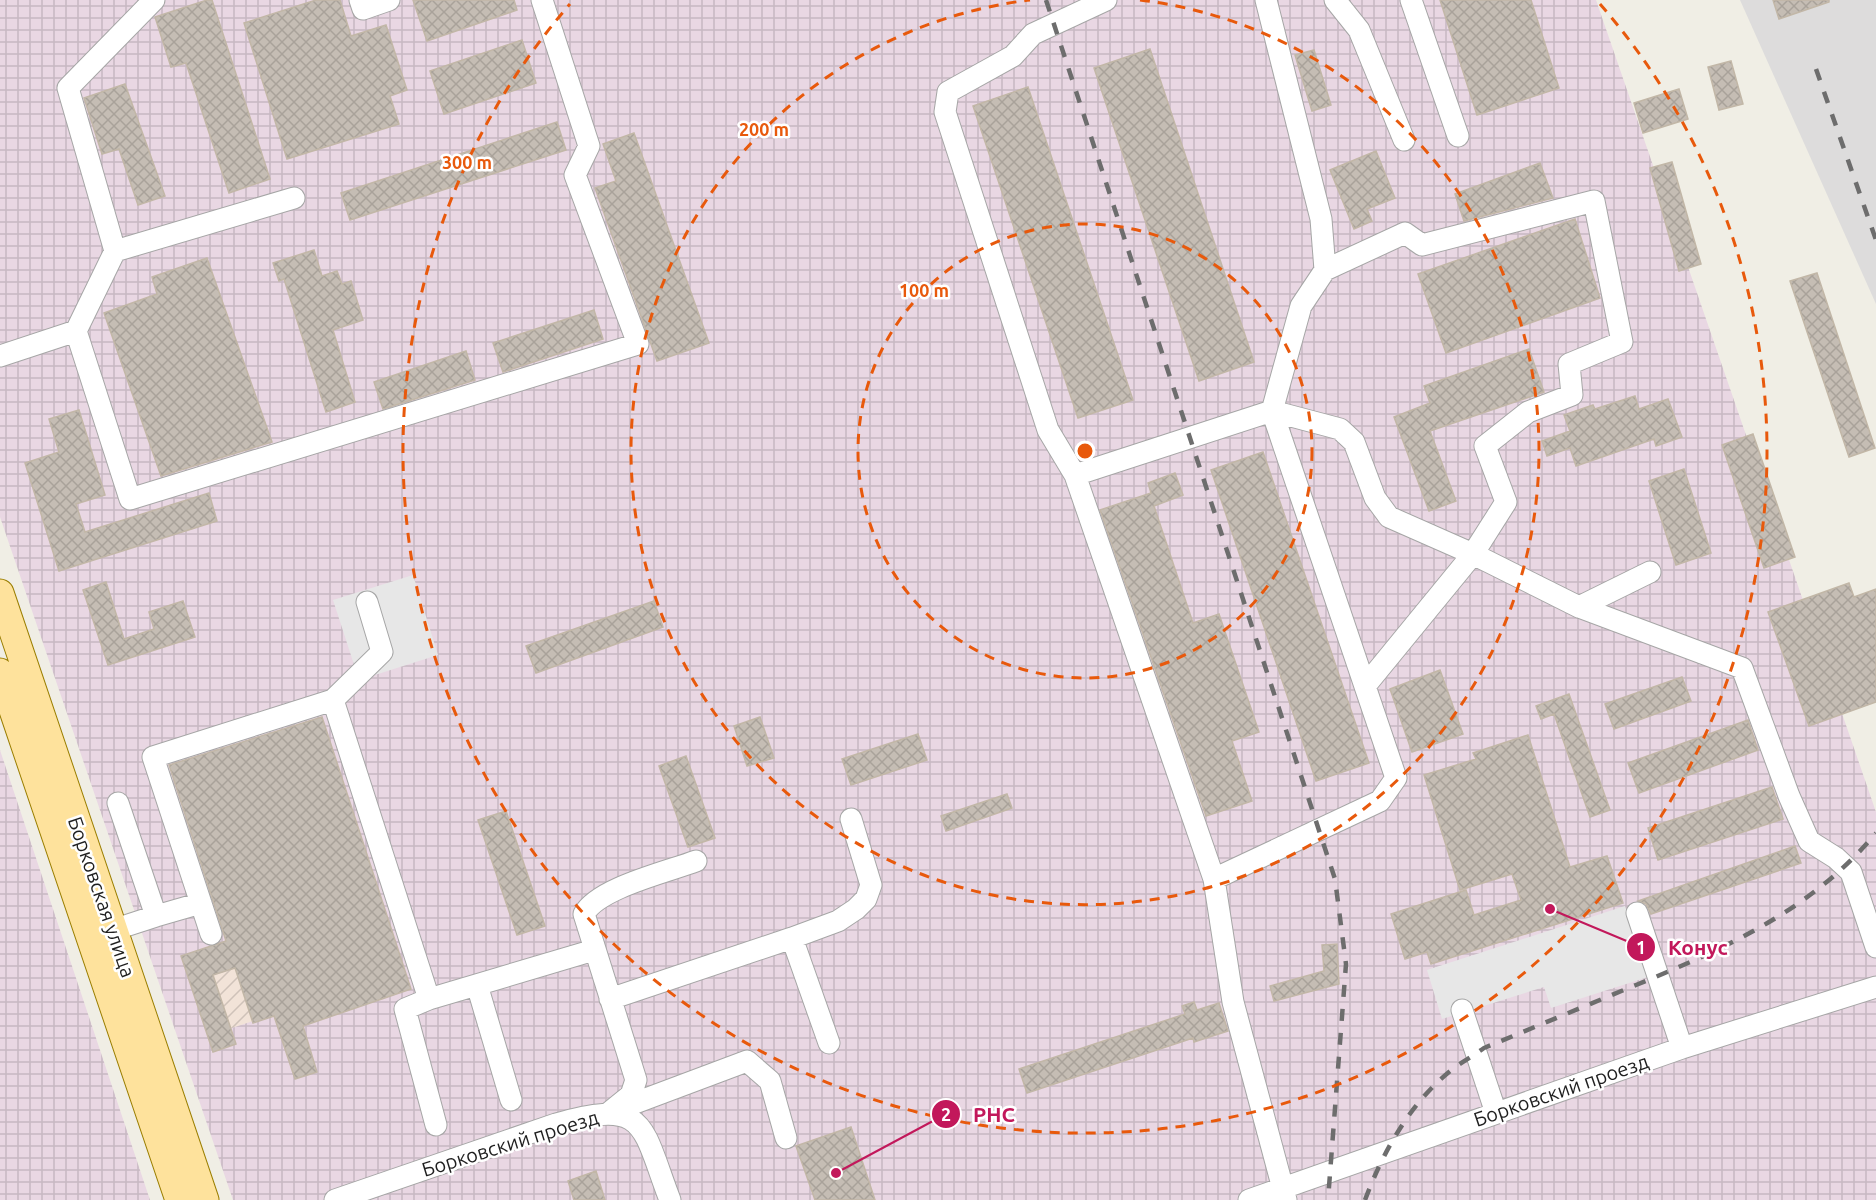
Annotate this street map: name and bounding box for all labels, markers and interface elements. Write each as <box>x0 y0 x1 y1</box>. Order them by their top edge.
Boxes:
text: 200 m <box>739 119 789 139</box>
text: 300 m <box>442 152 492 172</box>
text: 100 m <box>899 280 949 300</box>
centre of rings <box>1075 441 1095 461</box>
street label: Борковская улица <box>64 814 140 980</box>
callout: Конус <box>1626 928 1740 967</box>
text: Конус <box>1668 935 1728 959</box>
text: 1 <box>1636 937 1646 957</box>
street label: Борковский проезд <box>1471 1049 1652 1131</box>
callout: РНС <box>931 1095 1027 1134</box>
text: РНС <box>973 1102 1015 1126</box>
text: 2 <box>941 1104 951 1124</box>
street label: Борковский проезд <box>419 1105 601 1181</box>

